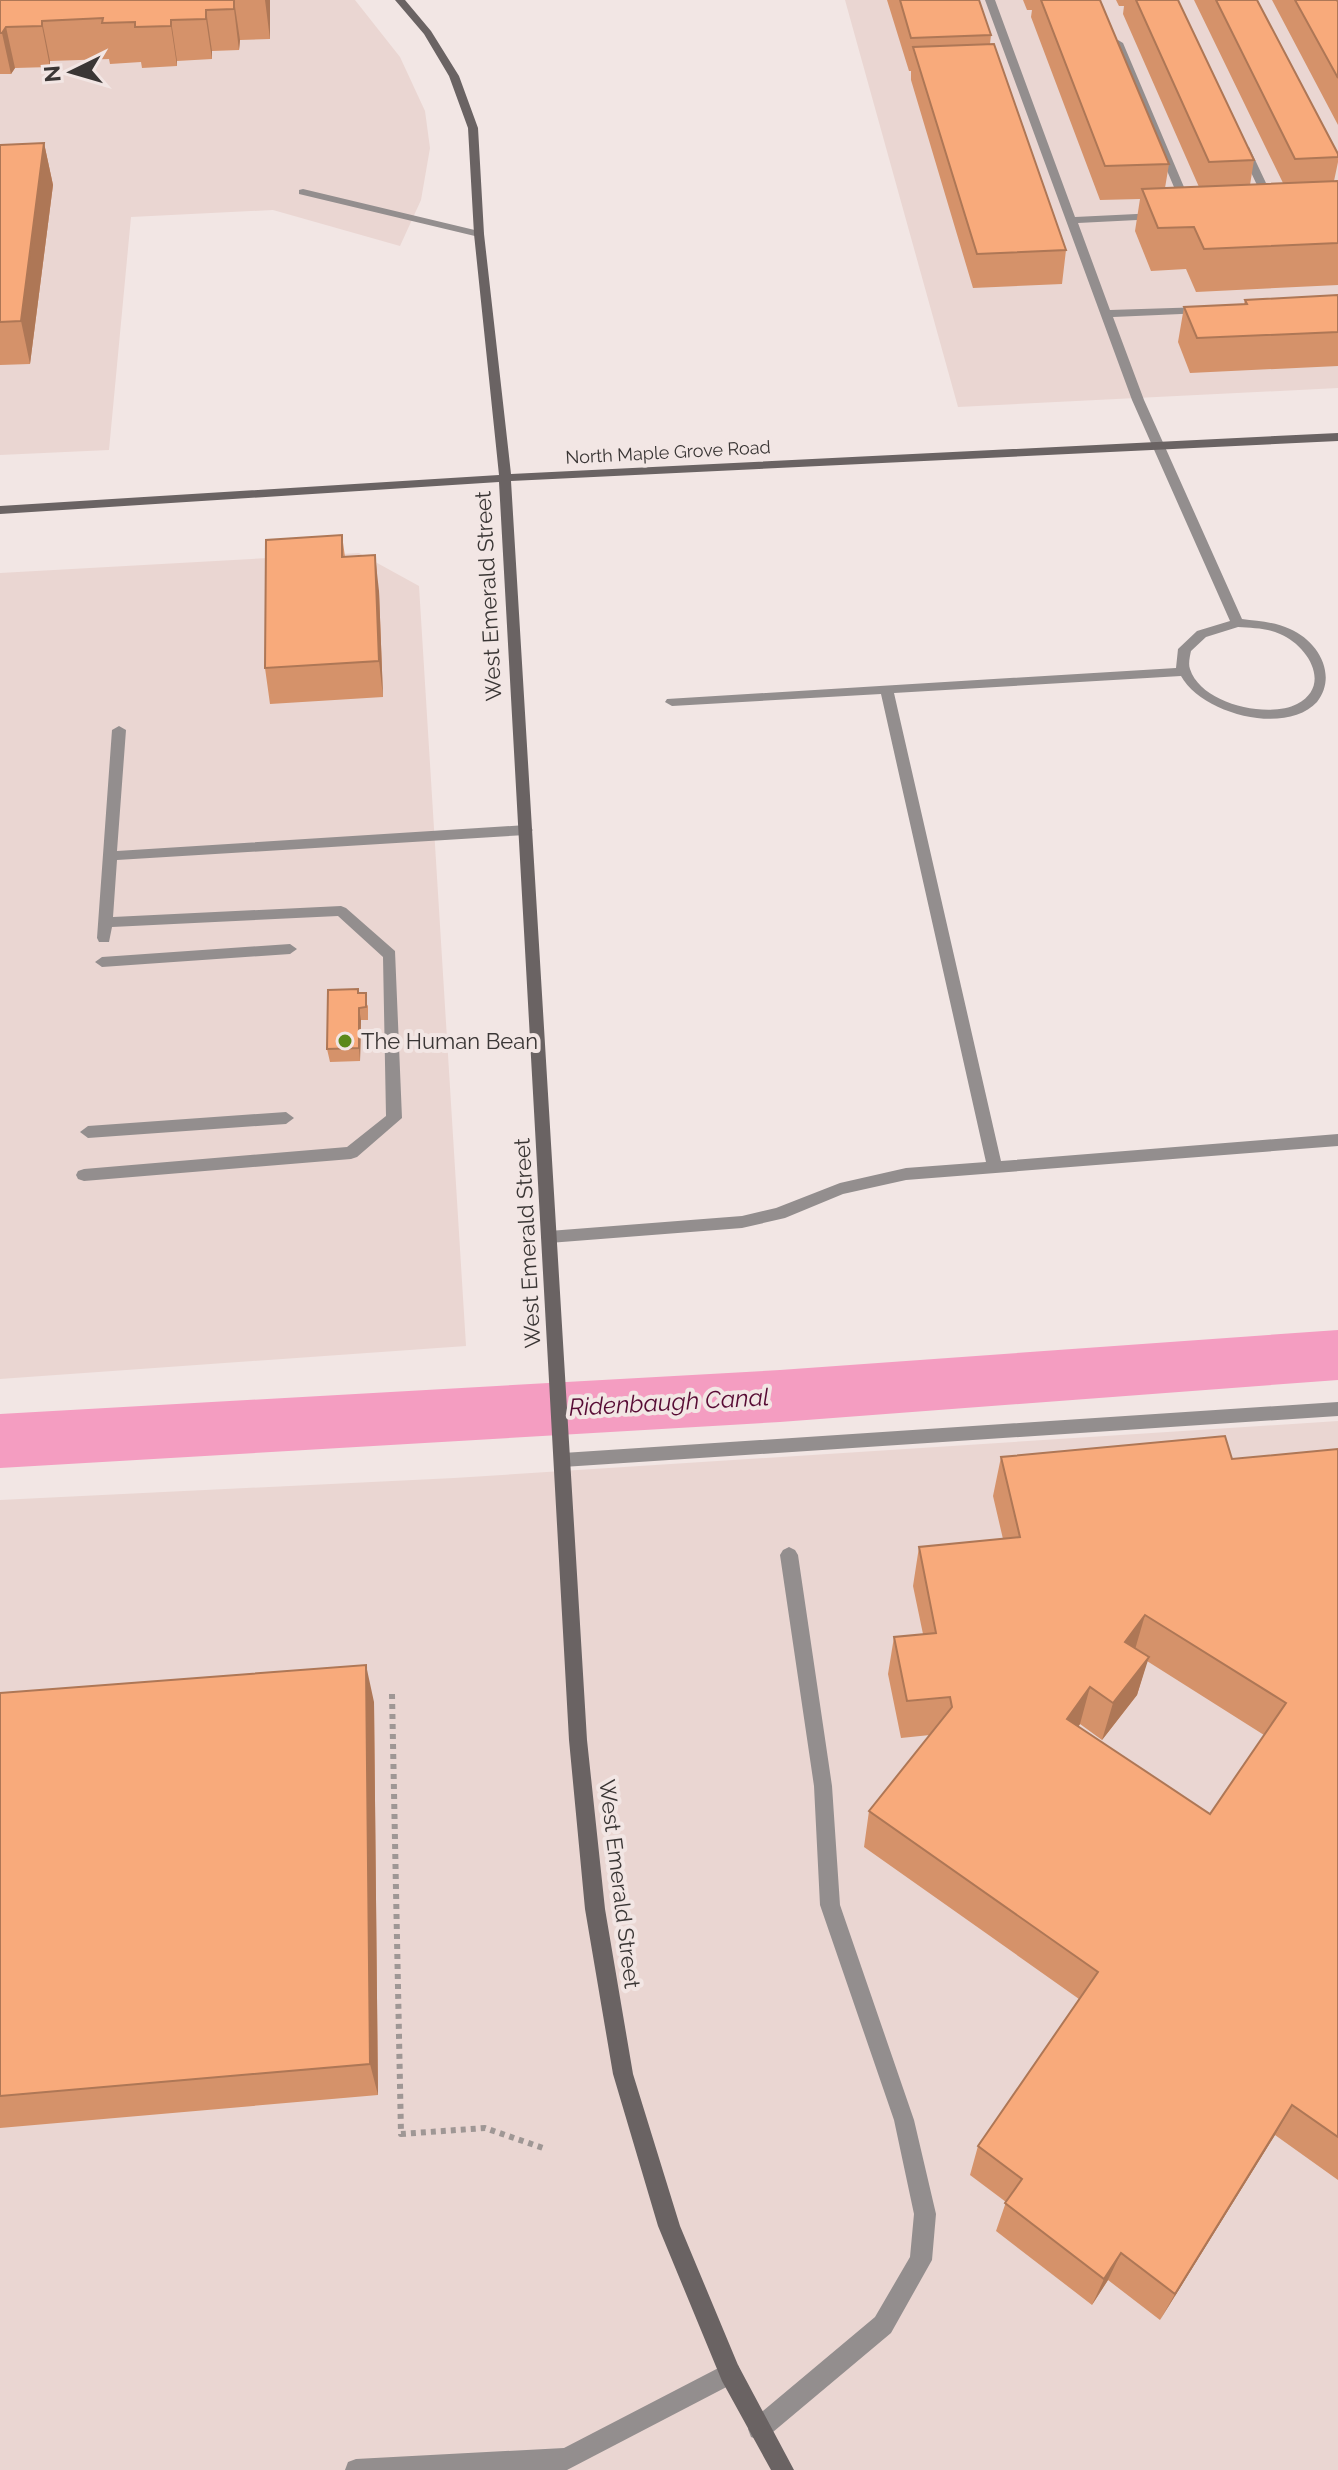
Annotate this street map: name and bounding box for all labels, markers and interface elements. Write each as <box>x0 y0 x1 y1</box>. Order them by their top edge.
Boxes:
north arrow <box>32 32 112 112</box>
text: N <box>38 64 66 83</box>
street label: North Maple Grove Road <box>565 436 771 468</box>
street label: West Emerald Street <box>469 490 506 702</box>
place label: The Human Bean <box>361 1028 538 1054</box>
marker: The Human Bean <box>336 1032 354 1050</box>
street label: West Emerald Street <box>508 1137 545 1349</box>
water label: Ridenbaugh Canal <box>568 1382 770 1422</box>
street label: West Emerald Street <box>594 1778 646 1991</box>

